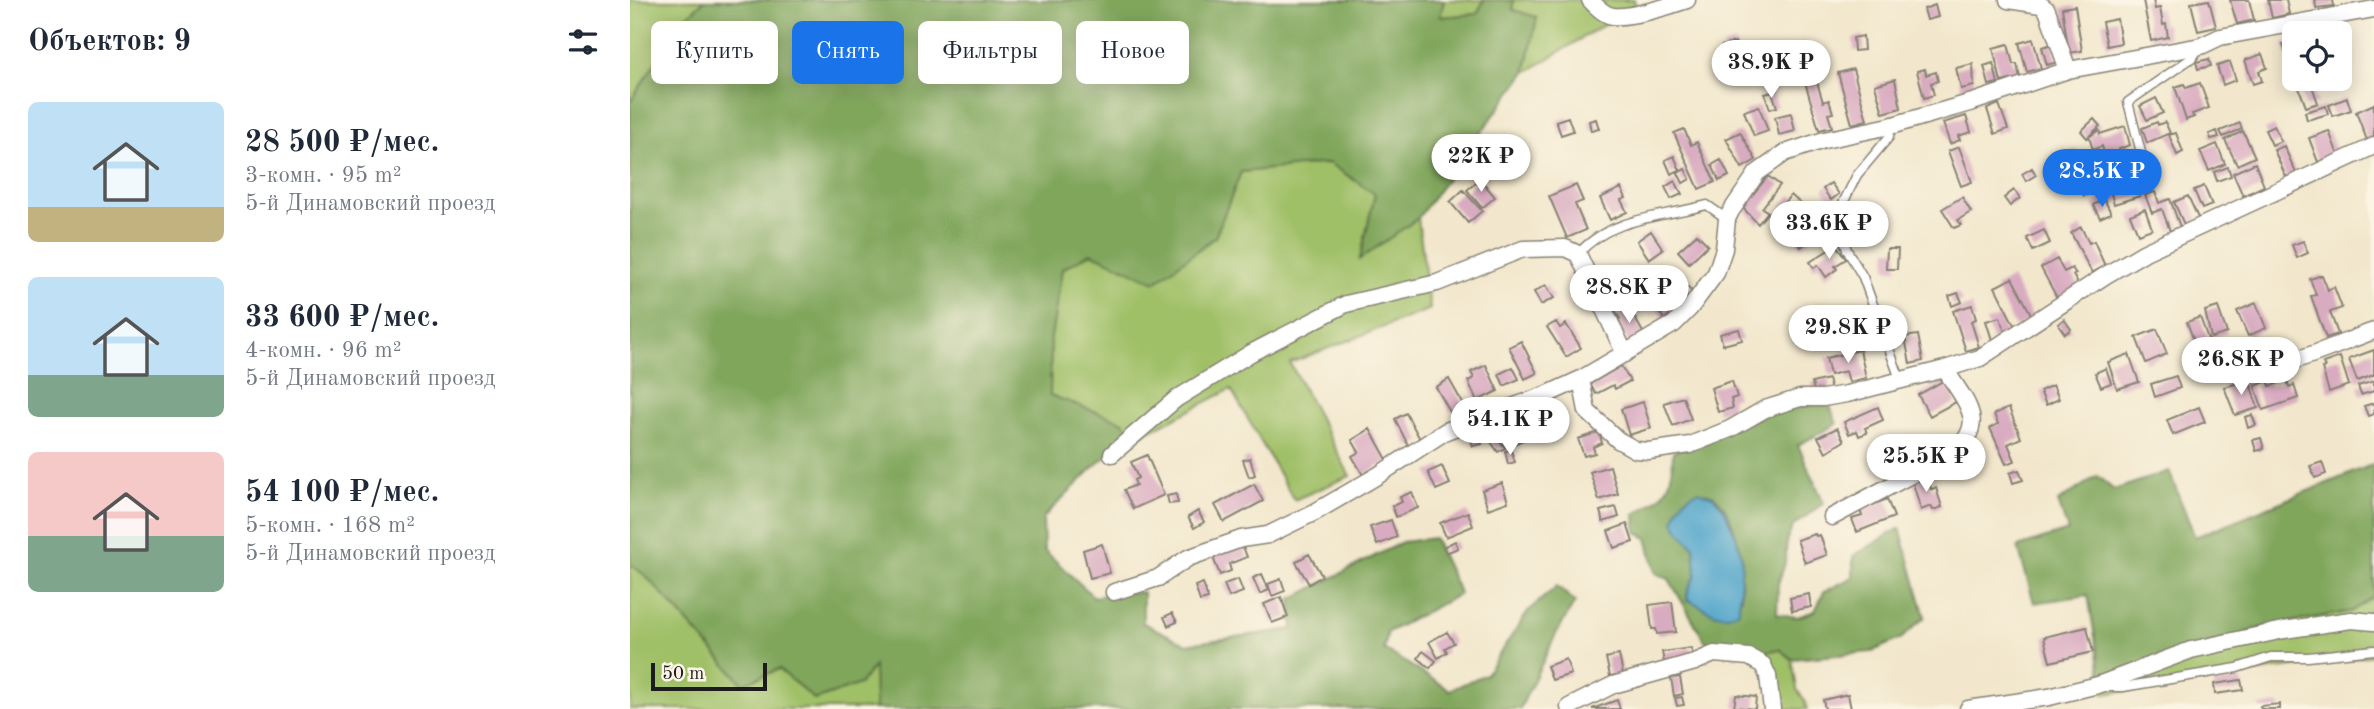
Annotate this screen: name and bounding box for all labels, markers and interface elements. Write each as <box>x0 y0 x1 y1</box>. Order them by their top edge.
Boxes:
chip: Купить <box>651 21 778 84</box>
chip: Снять <box>792 21 904 84</box>
chip: Фильтры <box>918 21 1062 84</box>
chip: Новое <box>1076 21 1189 84</box>
map controls <box>2282 21 2352 91</box>
button: locate <box>2282 21 2352 91</box>
icon: filters <box>564 23 602 61</box>
text: Объектов: 9 <box>28 27 191 57</box>
pin: 38.9K ₽ <box>1706 41 1836 100</box>
text: 38.9K ₽ <box>1728 51 1814 74</box>
text: 28 500 ₽/мес. <box>245 128 439 158</box>
icon: home <box>84 130 168 214</box>
pin: 22K ₽ <box>1432 134 1530 194</box>
text: 22K ₽ <box>1448 145 1514 168</box>
pin: 28.5K ₽ <box>2037 150 2167 209</box>
text: 28.5K ₽ <box>2059 160 2145 183</box>
text: 3-комн. · 95 m² <box>245 164 402 187</box>
text: 5-й Динамовский проезд <box>245 192 495 215</box>
pin: 33.6K ₽ <box>1764 202 1894 261</box>
text: 33.6K ₽ <box>1786 212 1872 235</box>
pin: 28.8K ₽ <box>1564 266 1694 325</box>
text: 28.8K ₽ <box>1586 276 1672 299</box>
text: 33 600 ₽/мес. <box>245 303 439 333</box>
icon: home <box>84 305 168 389</box>
pin: 29.8K ₽ <box>1783 306 1913 365</box>
text: 29.8K ₽ <box>1805 316 1891 339</box>
pin: 26.8K ₽ <box>2176 338 2306 397</box>
text: 4-комн. · 96 m² <box>245 339 402 362</box>
text: 26.8K ₽ <box>2198 348 2284 371</box>
text: 5-й Динамовский проезд <box>245 367 495 390</box>
pin: 54.1K ₽ <box>1445 398 1575 457</box>
text: 54.1K ₽ <box>1467 408 1553 431</box>
pin: 25.5K ₽ <box>1861 434 1991 494</box>
text: 25.5K ₽ <box>1883 445 1969 468</box>
text: 54 100 ₽/мес. <box>245 478 439 508</box>
icon: home <box>84 480 168 564</box>
text: 5-комн. · 168 m² <box>245 514 415 537</box>
text: 5-й Динамовский проезд <box>245 542 495 565</box>
scale bar <box>651 660 766 692</box>
text: 50 m <box>662 665 704 684</box>

